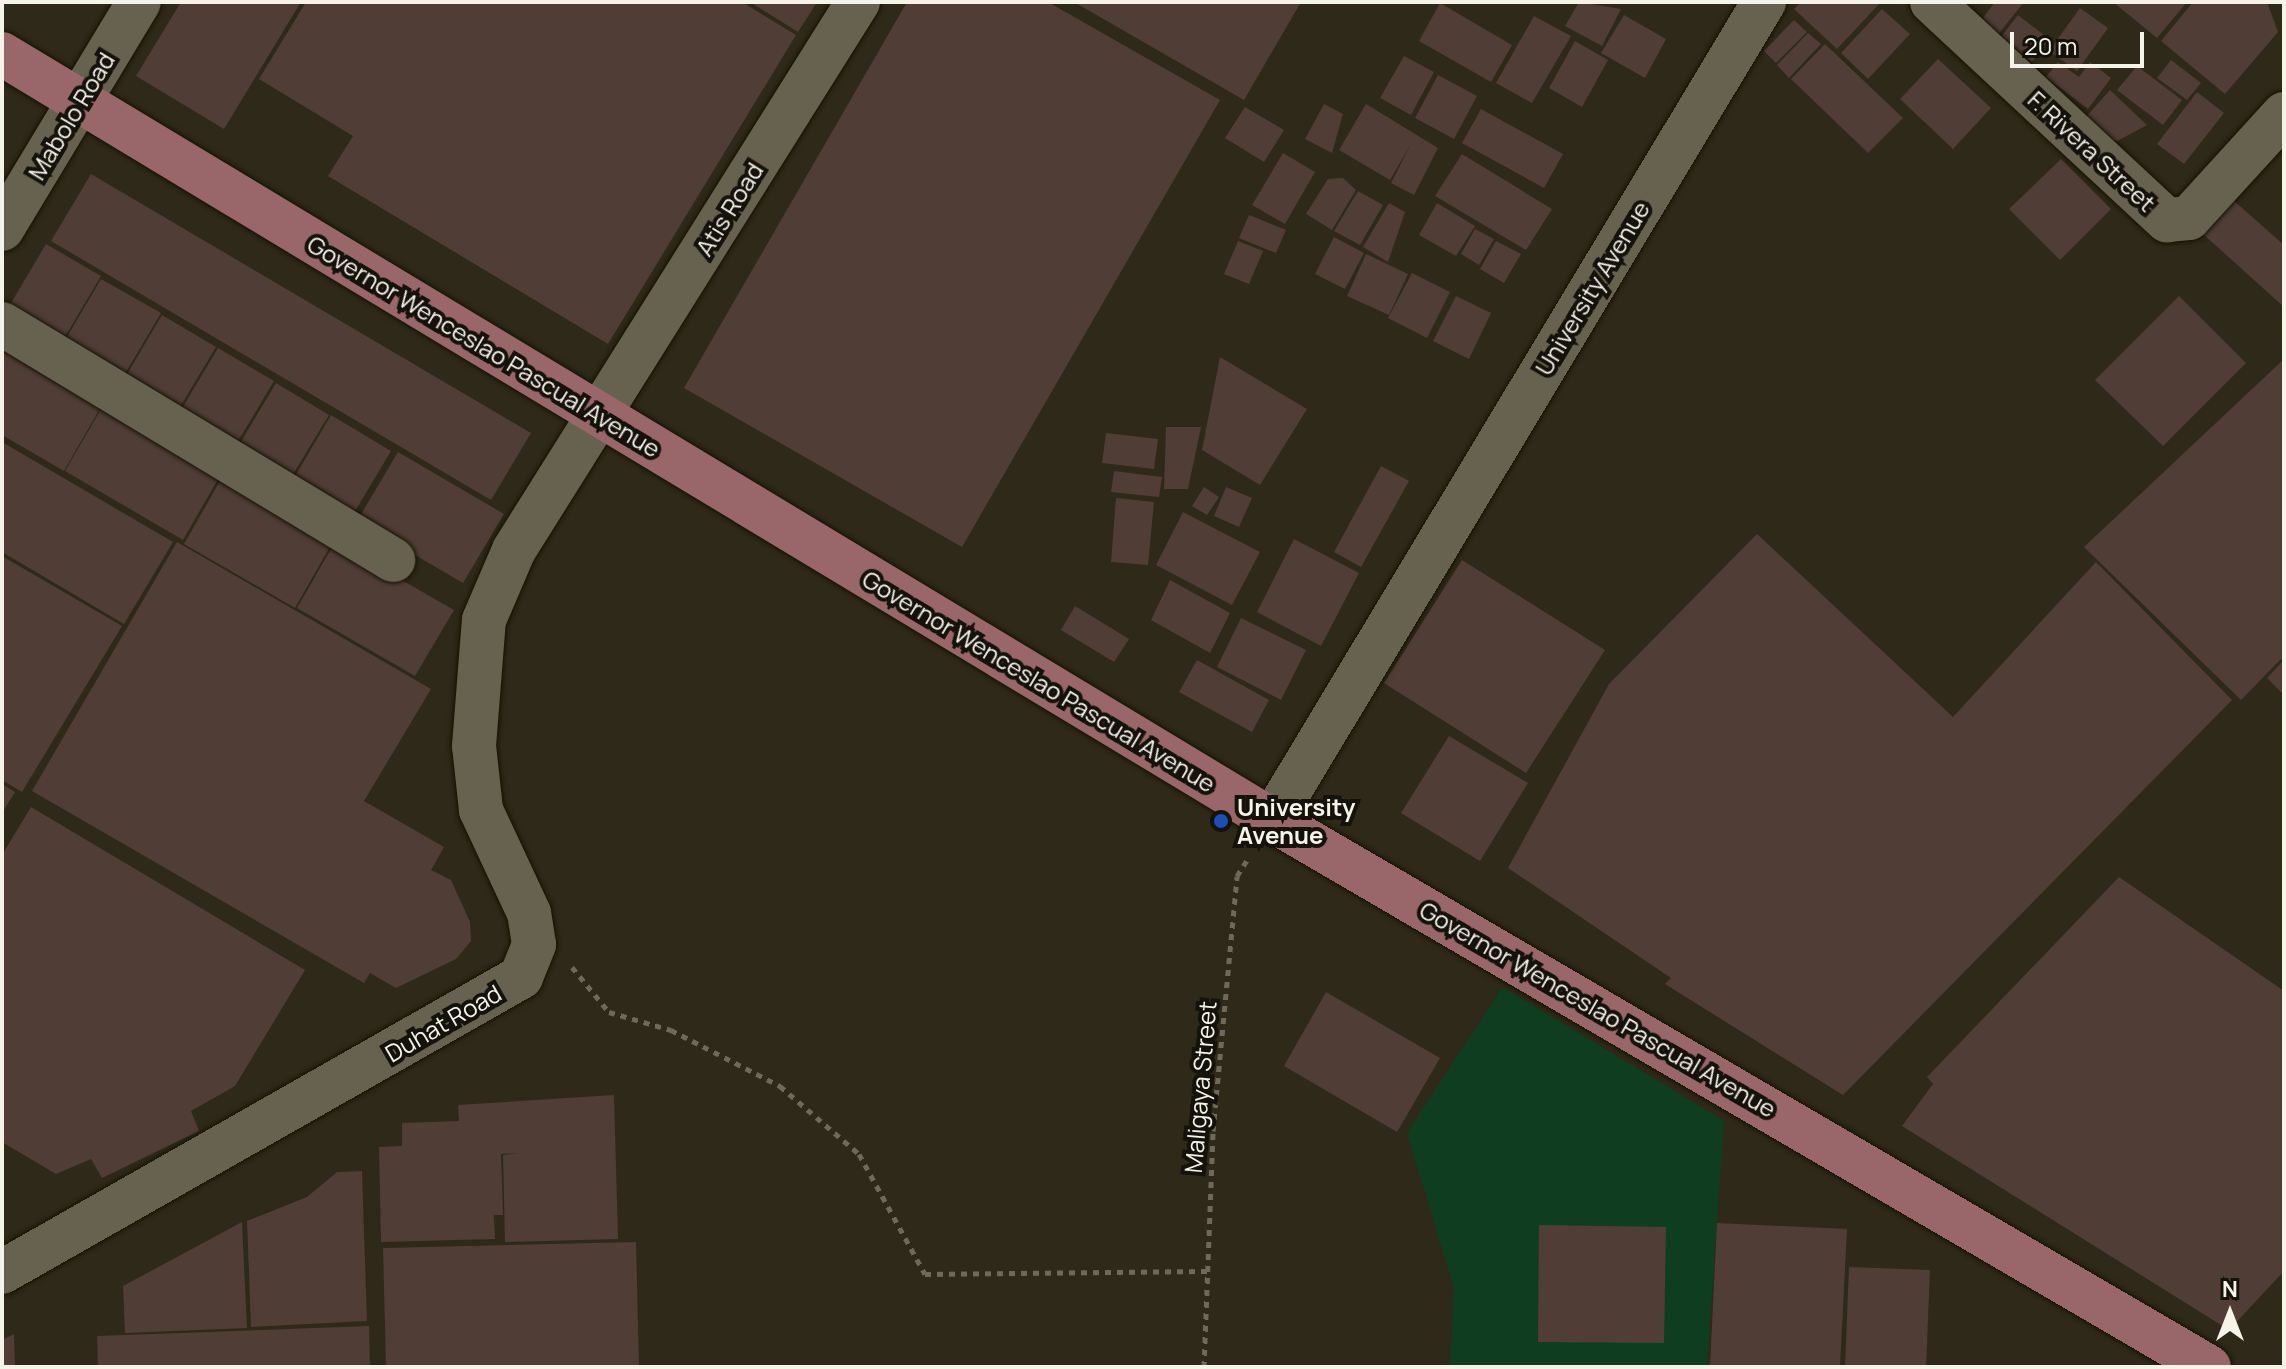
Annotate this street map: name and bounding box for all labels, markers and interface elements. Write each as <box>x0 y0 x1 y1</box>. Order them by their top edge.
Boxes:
scale bar <box>2014 16 2148 66</box>
text: 20 m <box>2024 29 2077 62</box>
street label: Mabolo Road <box>22 47 120 185</box>
street label: F. Rivera Street <box>2022 85 2162 217</box>
street label: Atis Road <box>689 157 769 261</box>
street label: University Avenue <box>1529 196 1655 380</box>
street label: Governor Wenceslao Pascual Avenue <box>302 229 666 463</box>
street label: Governor Wenceslao Pascual Avenue <box>857 564 1221 798</box>
place label: University Avenue <box>1237 793 1356 849</box>
marker: University Avenue <box>1212 812 1230 830</box>
street label: Governor Wenceslao Pascual Avenue <box>1415 895 1781 1123</box>
street label: Duhat Road <box>380 978 506 1068</box>
street label: Maligaya Street <box>1178 1000 1222 1174</box>
north arrow <box>2190 1273 2270 1353</box>
text: N <box>2222 1274 2238 1304</box>

